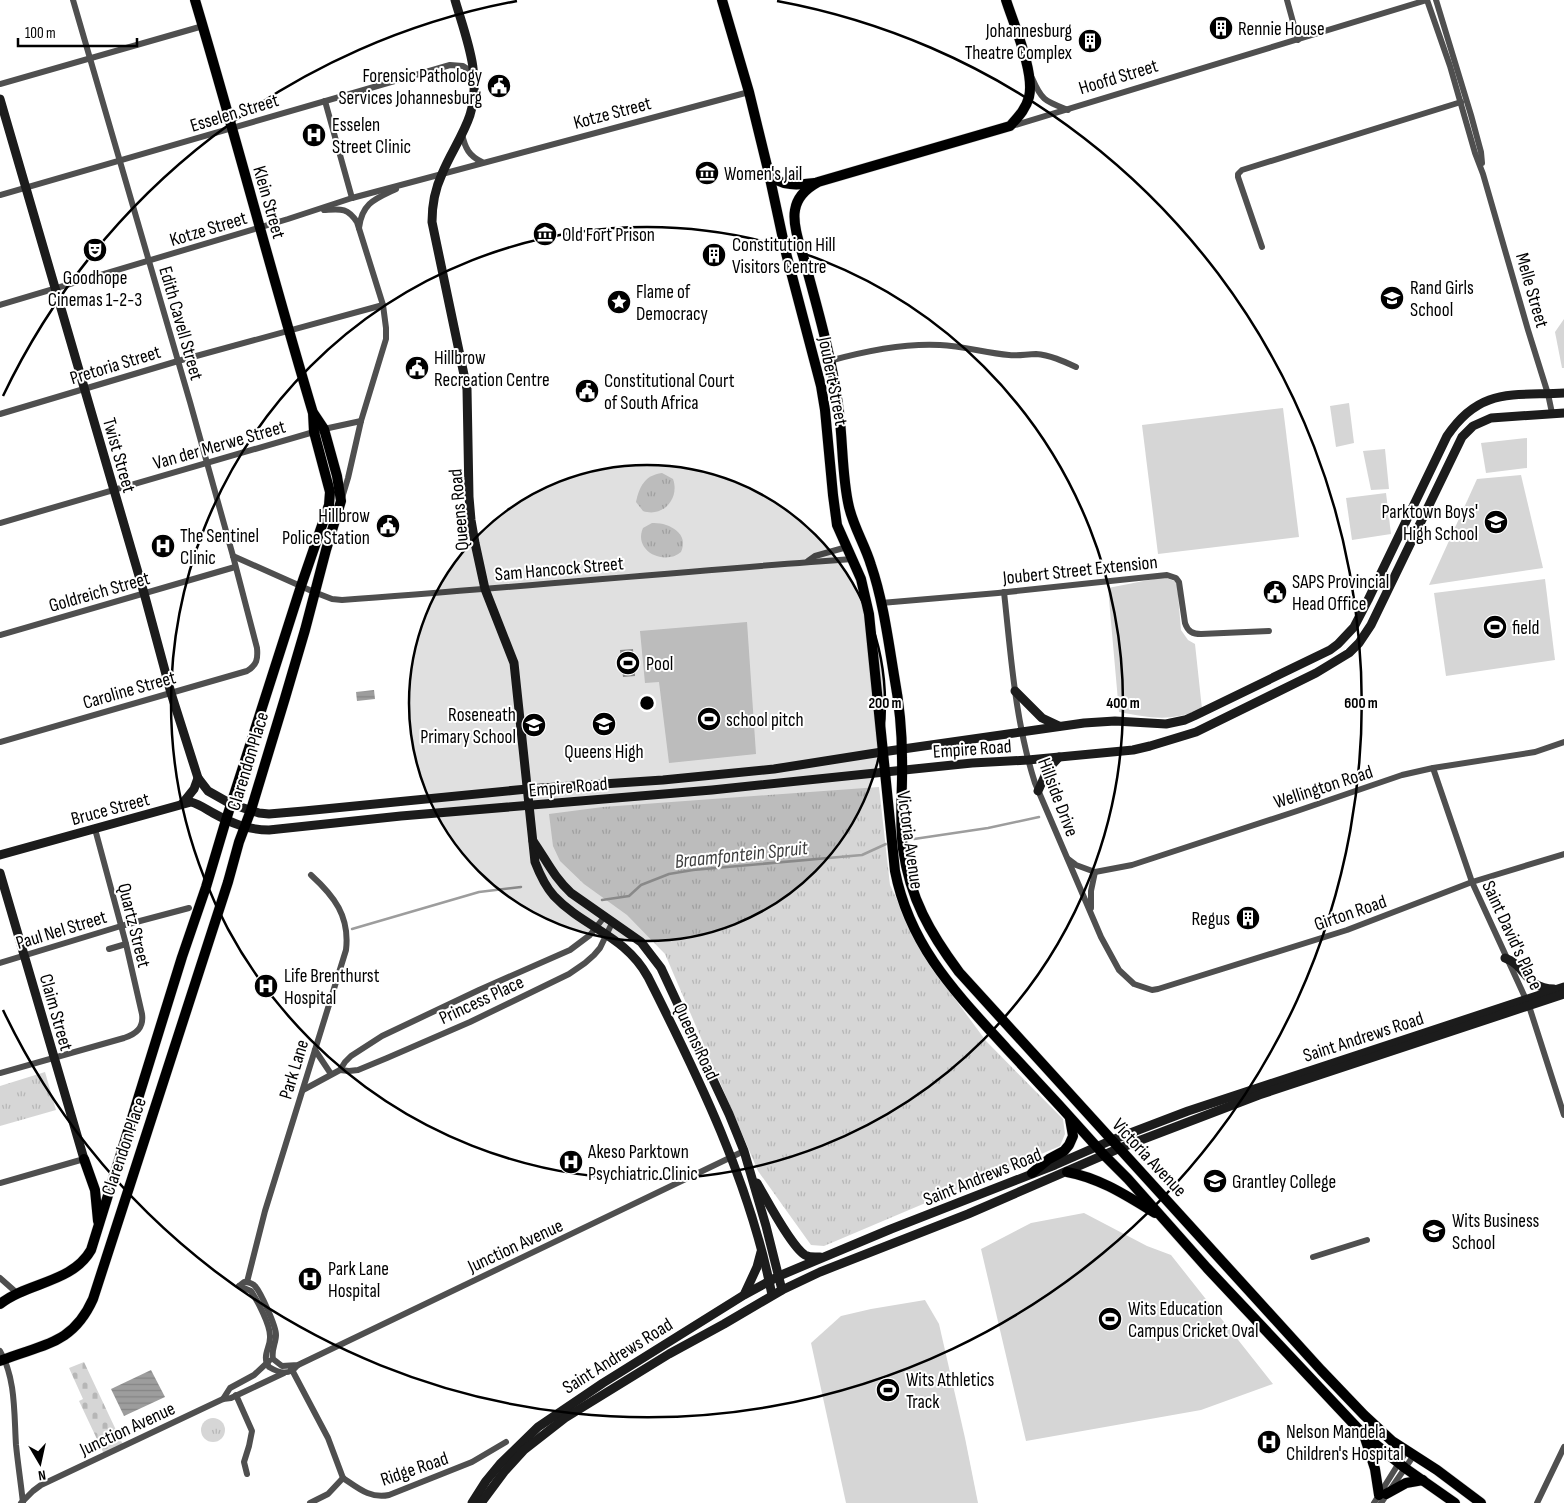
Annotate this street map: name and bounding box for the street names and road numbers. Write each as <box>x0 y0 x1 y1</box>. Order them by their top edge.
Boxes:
street label: Hoofd Street <box>1076 54 1161 100</box>
street label: Esselen Street <box>187 89 282 138</box>
street label: Kotze Street <box>571 92 654 135</box>
street label: Klein Street <box>247 163 290 242</box>
street label: Kotze Street <box>167 207 250 252</box>
street label: Melle Street <box>1510 250 1553 331</box>
street label: Edith Cavell Street <box>153 264 208 383</box>
street label: Joubert Street <box>812 334 852 428</box>
street label: Pretoria Street <box>67 341 164 390</box>
street label: Twist Street <box>97 415 140 496</box>
street label: Van der Merwe Street <box>151 416 288 475</box>
street label: Queens Road <box>444 468 475 552</box>
street label: Joubert Street Extension <box>1001 551 1159 590</box>
street label: Sam Hancock Street <box>494 552 625 587</box>
street label: Goldreich Street <box>46 567 153 618</box>
street label: Caroline Street <box>80 666 179 715</box>
street label: Clarendon Place <box>223 709 274 814</box>
street label: Empire Road <box>932 735 1012 764</box>
street label: Hillside Drive <box>1032 755 1083 840</box>
street label: Wellington Road <box>1271 761 1376 814</box>
street label: Empire Road <box>528 773 608 802</box>
street label: Bruce Street <box>69 788 152 831</box>
street label: Victoria Avenue <box>891 790 928 891</box>
street label: Saint David's Place <box>1476 877 1547 994</box>
street label: Quartz Street <box>112 881 155 970</box>
street label: Girton Road <box>1311 890 1390 937</box>
street label: Paul Nel Street <box>13 906 110 955</box>
street label: Claim Street <box>34 971 78 1054</box>
street label: Princess Place <box>436 971 528 1030</box>
street label: Queens Road <box>668 1000 723 1084</box>
street label: Saint Andrews Road <box>1300 1007 1427 1068</box>
street label: Park Lane <box>275 1037 314 1102</box>
street label: Clarendon Place <box>97 1095 152 1198</box>
street label: Victoria Avenue <box>1107 1114 1191 1202</box>
street label: Saint Andrews Road <box>920 1143 1045 1212</box>
street label: Junction Avenue <box>464 1214 567 1279</box>
street label: Saint Andrews Road <box>558 1313 677 1399</box>
street label: Junction Avenue <box>76 1397 179 1462</box>
street label: Ridge Road <box>378 1447 451 1492</box>

